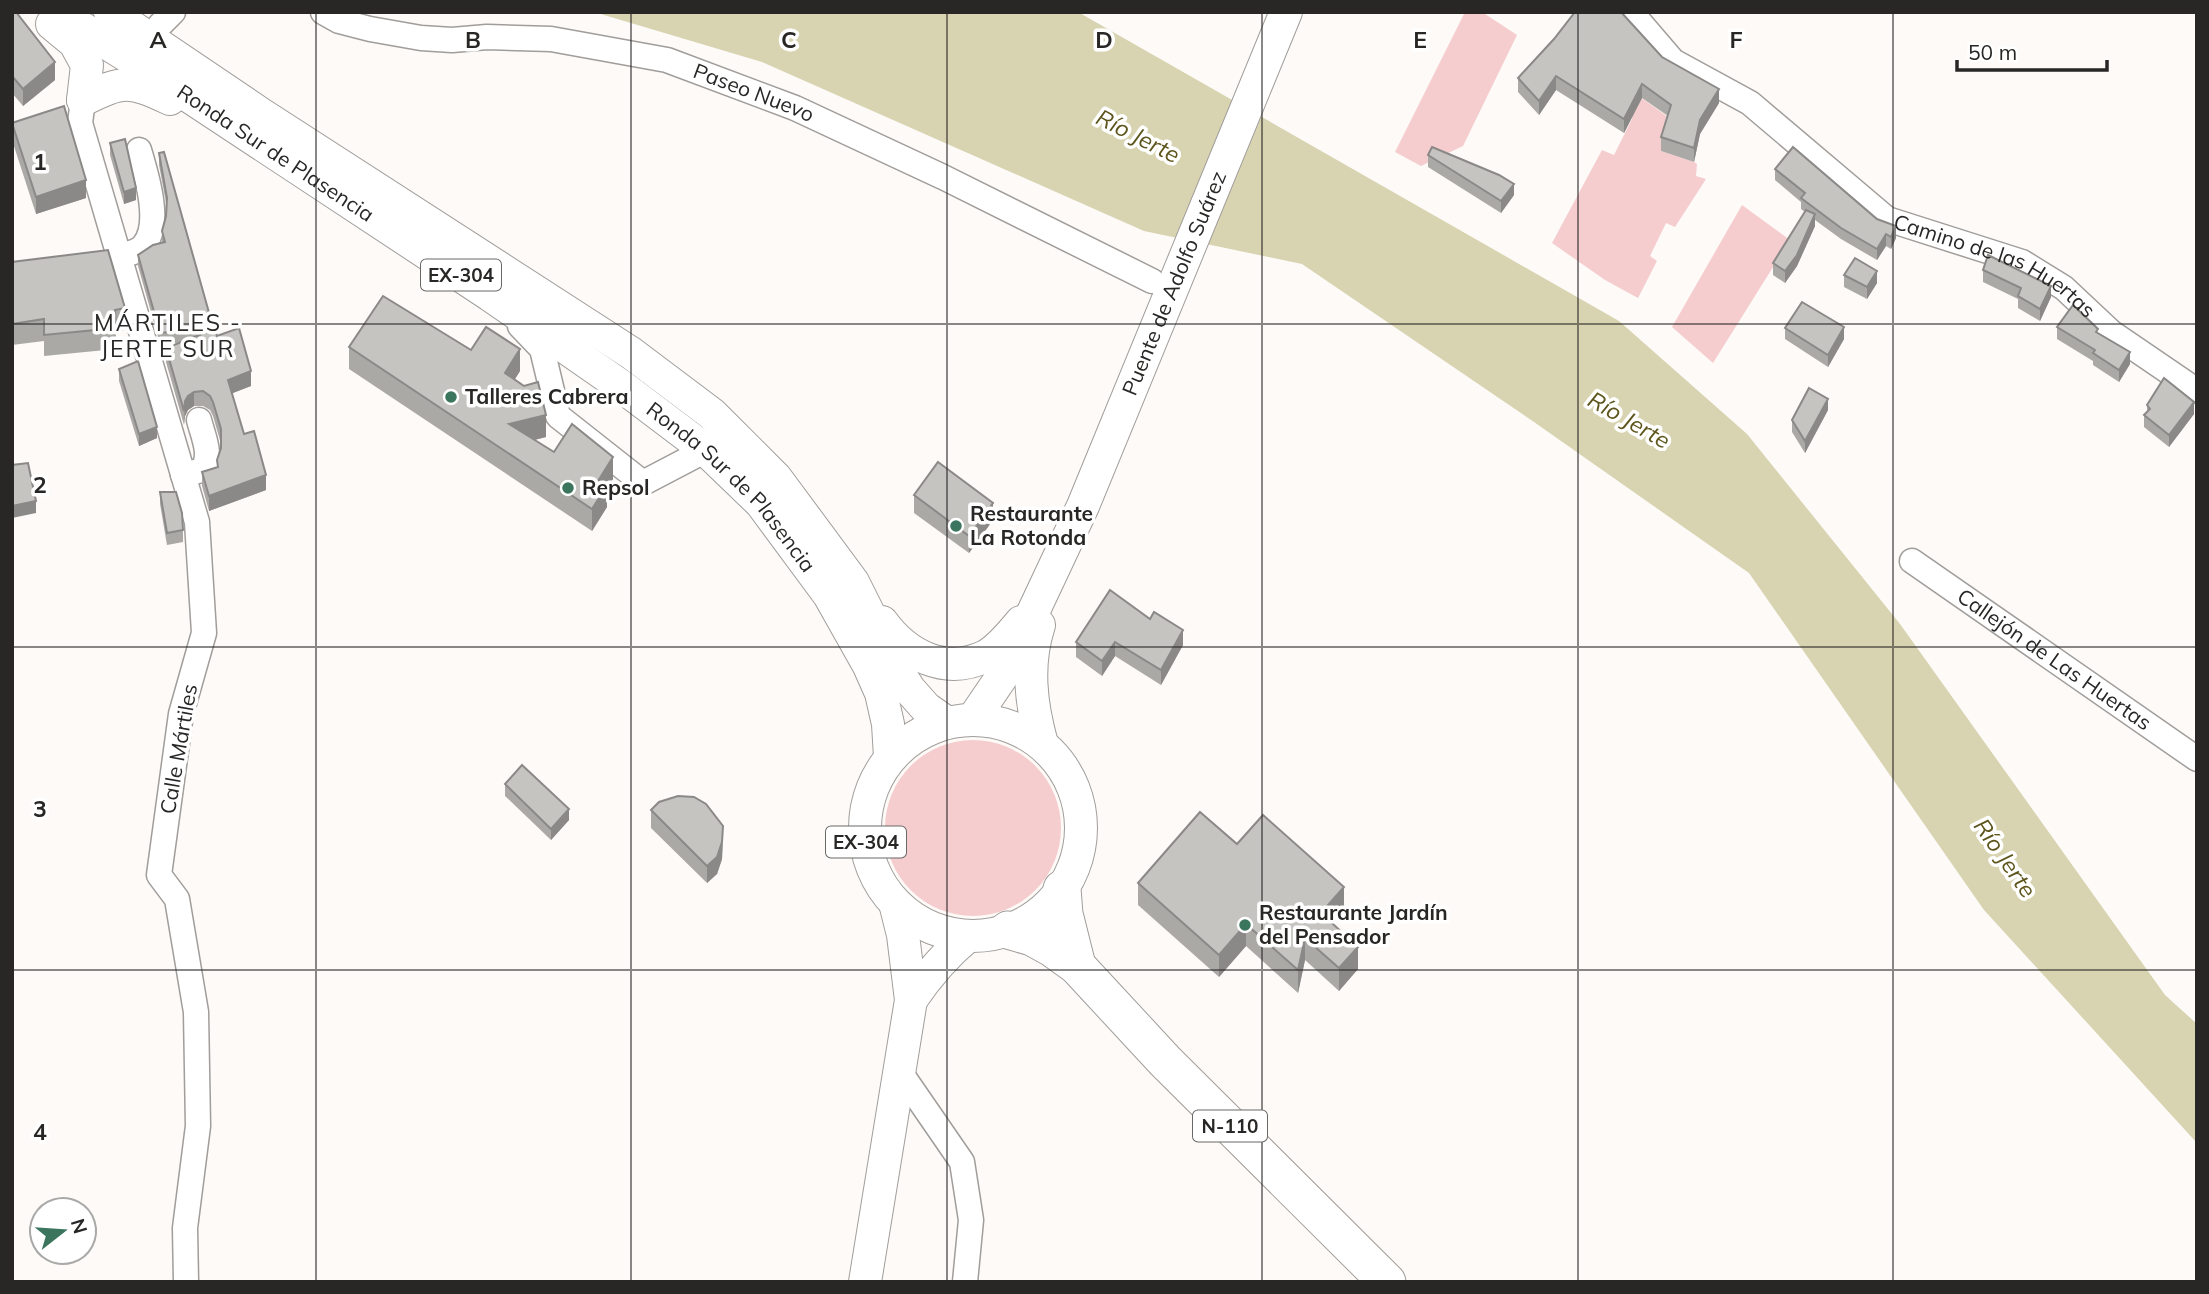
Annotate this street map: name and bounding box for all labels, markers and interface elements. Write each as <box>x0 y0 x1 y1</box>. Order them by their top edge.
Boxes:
text: A <box>149 25 167 54</box>
text: B <box>465 25 481 54</box>
text: C <box>781 25 797 54</box>
text: D <box>1095 25 1113 54</box>
text: E <box>1413 25 1427 54</box>
text: F <box>1729 25 1743 54</box>
scale bar <box>1957 28 2108 72</box>
text: 50 m <box>1968 39 2017 65</box>
street label: Paseo Nuevo <box>690 57 819 127</box>
street label: Ronda Sur de Plasencia <box>173 78 379 227</box>
water label: Río Jerte <box>1092 102 1185 169</box>
text: 1 <box>33 147 47 176</box>
street label: Puente de Adolfo Suárez <box>1116 167 1231 399</box>
street label: Camino de las Huertas <box>1891 208 2101 323</box>
road number: EX-304 <box>421 260 501 290</box>
district label: MÁRTILES - JERTE SUR <box>94 308 242 363</box>
place label: Talleres Cabrera <box>465 383 629 409</box>
water label: Río Jerte <box>1583 385 1675 455</box>
marker: Talleres Cabrera <box>443 389 459 405</box>
street label: Ronda Sur de Plasencia <box>642 396 822 577</box>
text: 2 <box>33 470 47 499</box>
place label: Repsol <box>582 474 649 500</box>
marker: Repsol <box>560 480 576 496</box>
place label: Restaurante La Rotonda <box>970 500 1093 550</box>
marker: Restaurante La Rotonda <box>948 518 964 534</box>
street label: Callejón de Las Huertas <box>1953 582 2157 735</box>
street label: Calle Mártiles <box>154 682 202 816</box>
text: 3 <box>33 794 47 823</box>
water label: Río Jerte <box>1968 813 2043 903</box>
road number: EX-304 <box>826 827 906 858</box>
place label: Restaurante Jardín del Pensador <box>1259 899 1448 949</box>
marker: Restaurante Jardín del Pensador <box>1237 917 1253 933</box>
road number: N-110 <box>1193 1110 1267 1142</box>
text: 4 <box>33 1117 47 1146</box>
north arrow <box>28 1196 98 1266</box>
text: N <box>66 1216 93 1236</box>

